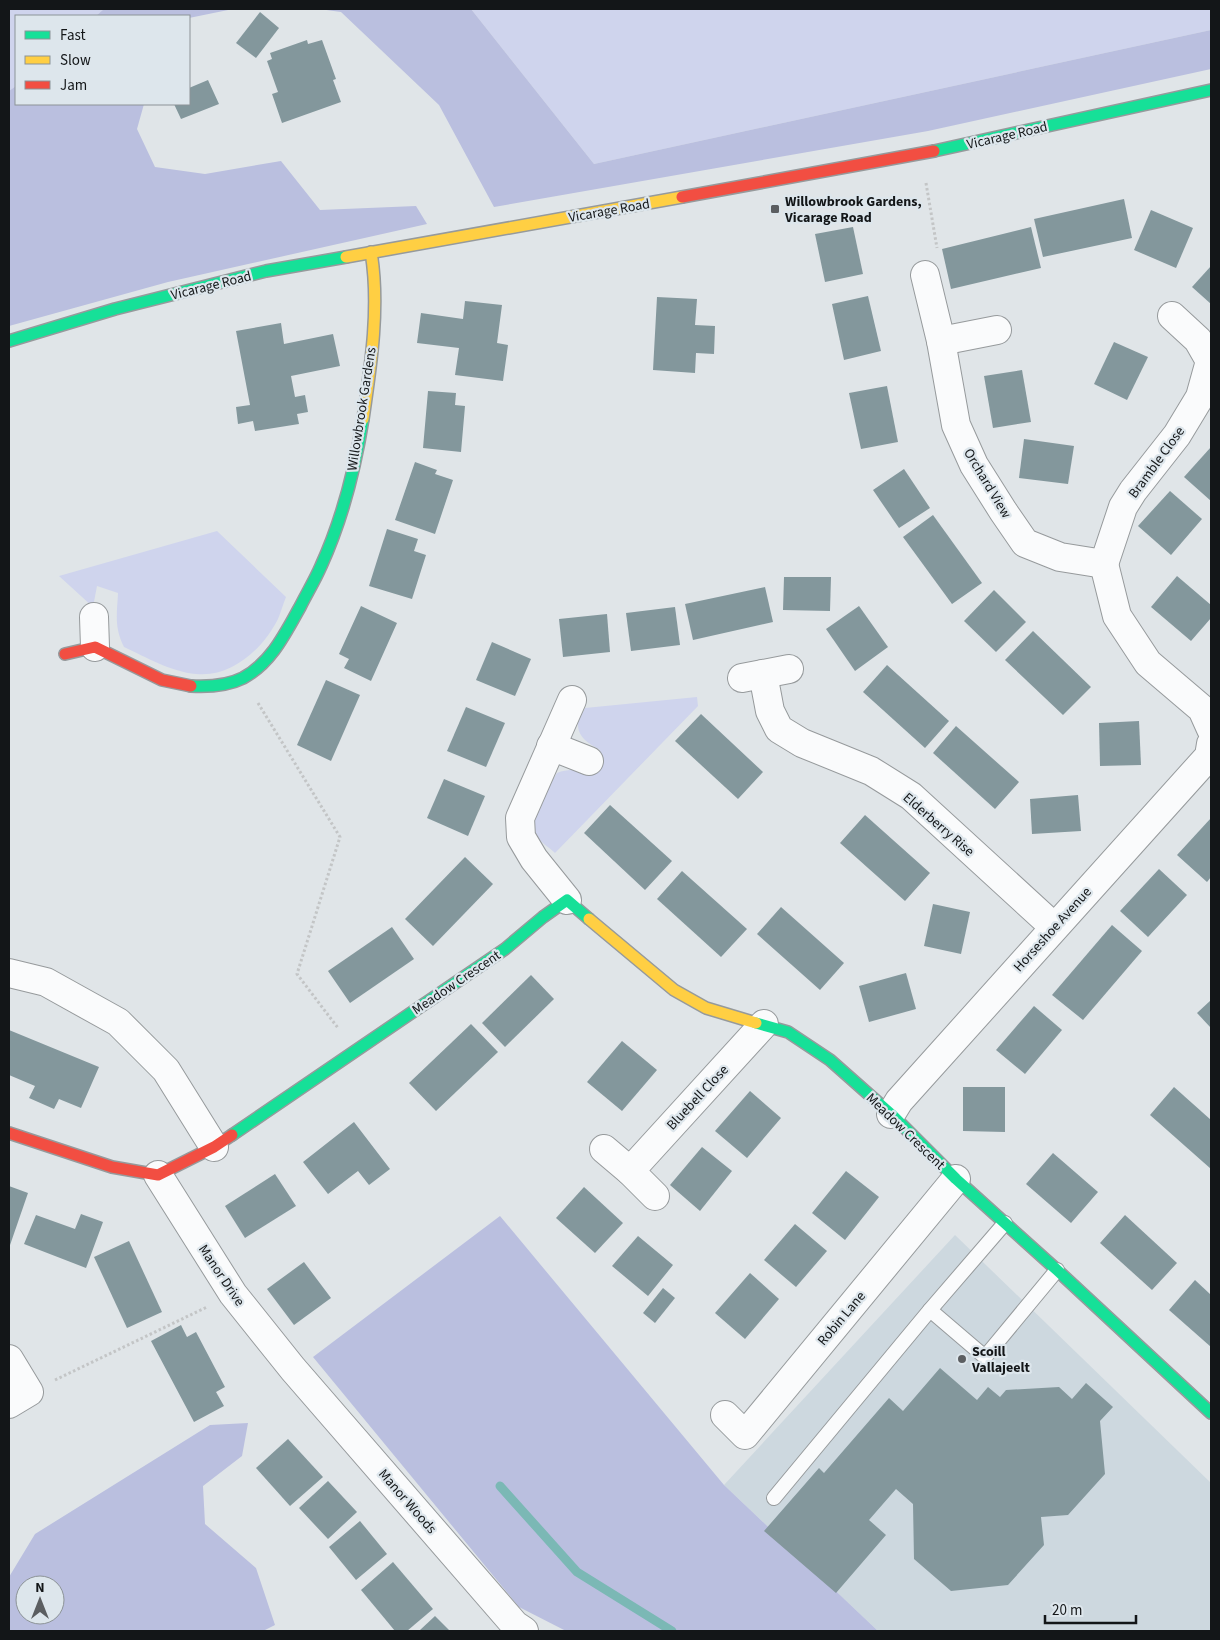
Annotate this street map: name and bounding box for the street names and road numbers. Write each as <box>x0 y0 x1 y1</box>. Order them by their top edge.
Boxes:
street label: Vicarage Road <box>965 117 1050 155</box>
street label: Vicarage Road <box>567 194 651 228</box>
street label: Vicarage Road <box>169 266 254 306</box>
street label: Willowbrook Gardens <box>342 346 382 473</box>
street label: Bramble Close <box>1124 423 1190 503</box>
street label: Orchard View <box>958 445 1016 522</box>
street label: Elderberry Rise <box>898 788 978 861</box>
street label: Horseshoe Avenue <box>1009 883 1096 977</box>
street label: Meadow Crescent <box>408 946 505 1020</box>
street label: Bluebell Close <box>662 1061 733 1135</box>
street label: Meadow Crescent <box>861 1089 950 1175</box>
street label: Manor Drive <box>193 1241 249 1310</box>
street label: Robin Lane <box>813 1287 871 1350</box>
street label: Manor Woods <box>373 1465 441 1538</box>

